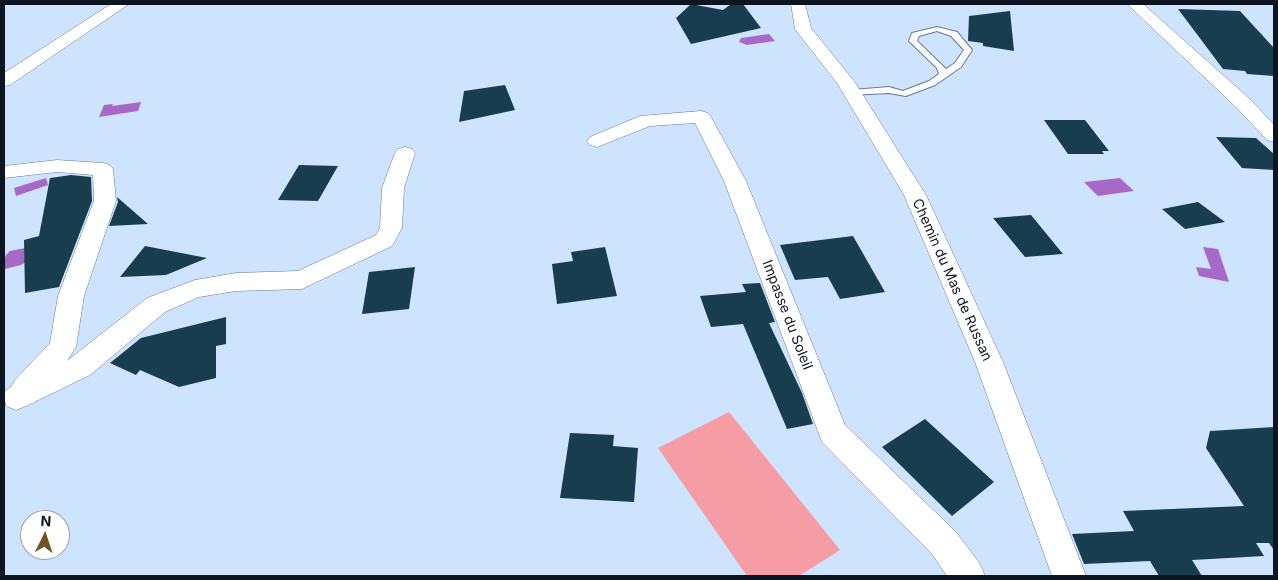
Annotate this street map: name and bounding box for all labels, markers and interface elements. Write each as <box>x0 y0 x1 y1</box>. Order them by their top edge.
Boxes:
street label: Chemin du Mas de Russan <box>909 196 995 364</box>
street label: Impasse du Soleil <box>758 258 816 372</box>
north arrow <box>20 510 70 560</box>
text: N <box>40 512 52 529</box>

